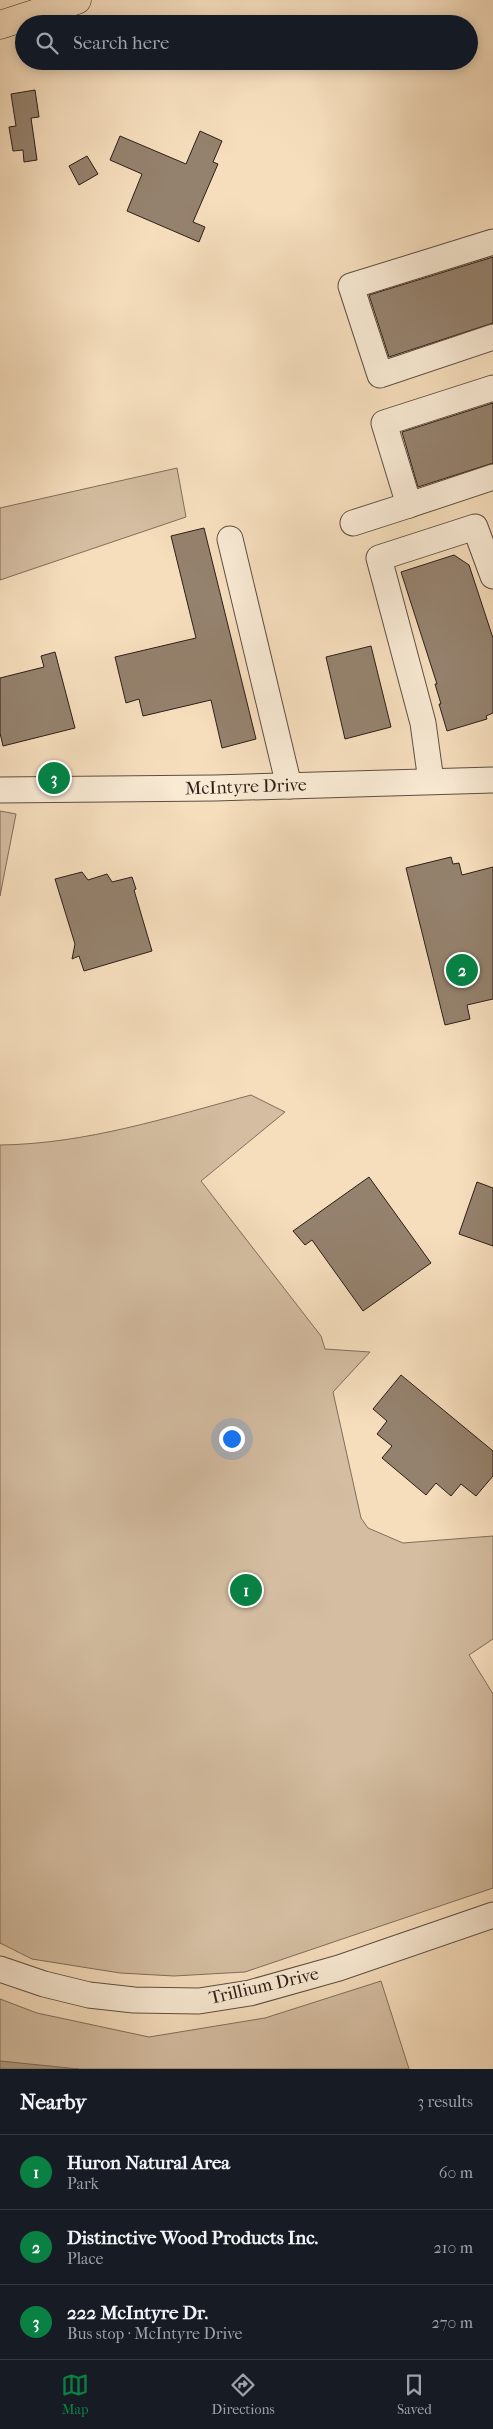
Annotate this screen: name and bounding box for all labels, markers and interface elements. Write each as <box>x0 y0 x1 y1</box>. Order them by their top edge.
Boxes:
search box <box>15 15 478 70</box>
icon: search <box>33 29 61 57</box>
text: Search here <box>73 32 169 54</box>
pin: 3 <box>38 759 70 797</box>
street label: McIntyre Drive <box>185 774 307 800</box>
pin: 2 <box>446 951 478 989</box>
your location <box>219 1426 245 1452</box>
pin: 1 <box>230 1571 262 1609</box>
street label: Trillium Drive <box>207 1963 321 2009</box>
text: Nearby <box>20 2090 86 2114</box>
text: 3 results <box>417 2092 473 2111</box>
text: Huron Natural Area <box>67 2152 230 2174</box>
text: 1 <box>33 2163 39 2182</box>
text: 60 m <box>439 2163 473 2182</box>
text: Park <box>67 2174 99 2193</box>
text: Distinctive Wood Products Inc. <box>67 2227 318 2249</box>
text: 2 <box>32 2238 40 2257</box>
text: 210 m <box>434 2238 473 2257</box>
text: Place <box>67 2249 103 2268</box>
text: 222 McIntyre Dr. <box>67 2302 208 2324</box>
text: 3 <box>33 2313 39 2332</box>
text: 270 m <box>432 2313 473 2332</box>
text: Bus stop · McIntyre Drive <box>67 2324 243 2343</box>
tab: Map <box>61 2371 89 2418</box>
tab: Directions <box>212 2371 275 2418</box>
tab: Saved <box>397 2371 432 2418</box>

